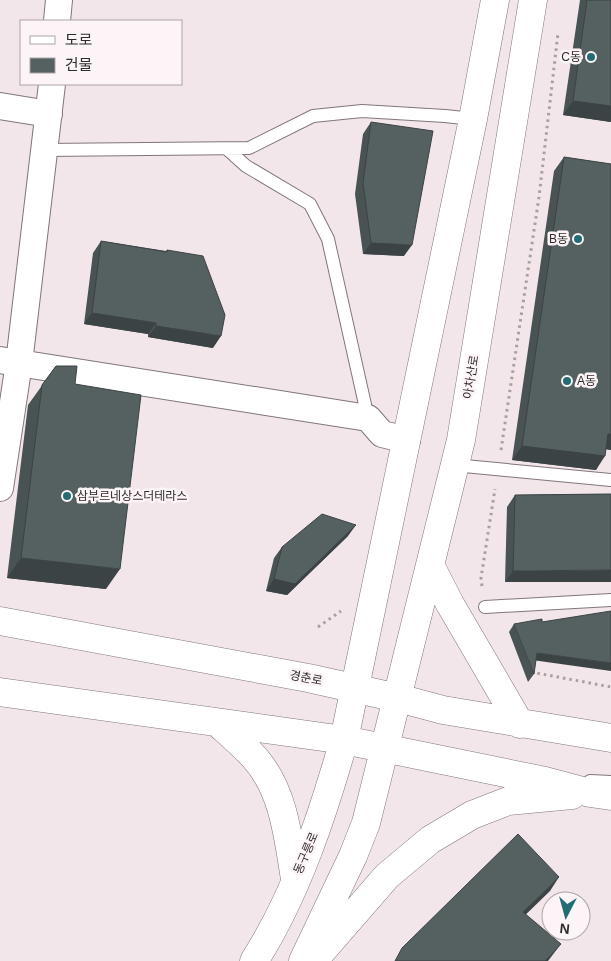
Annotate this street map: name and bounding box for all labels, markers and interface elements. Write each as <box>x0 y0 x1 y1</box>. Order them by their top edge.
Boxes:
legend <box>20 20 182 85</box>
text: 도로 <box>65 31 93 48</box>
place label: C동 <box>561 50 581 64</box>
marker: C동 <box>585 51 597 63</box>
text: 건물 <box>65 56 93 73</box>
place label: B동 <box>549 232 568 246</box>
marker: B동 <box>572 233 584 245</box>
street label: 아차산로 <box>461 354 481 400</box>
place label: A동 <box>577 374 596 388</box>
marker: A동 <box>561 375 573 387</box>
place label: 삼부르네상스더테라스 <box>77 489 187 503</box>
marker: 삼부르네상스더테라스 <box>61 490 73 502</box>
street label: 경춘로 <box>288 668 324 688</box>
street label: 동구릉로 <box>291 830 321 876</box>
north arrow <box>541 891 591 941</box>
text: N <box>559 920 571 937</box>

